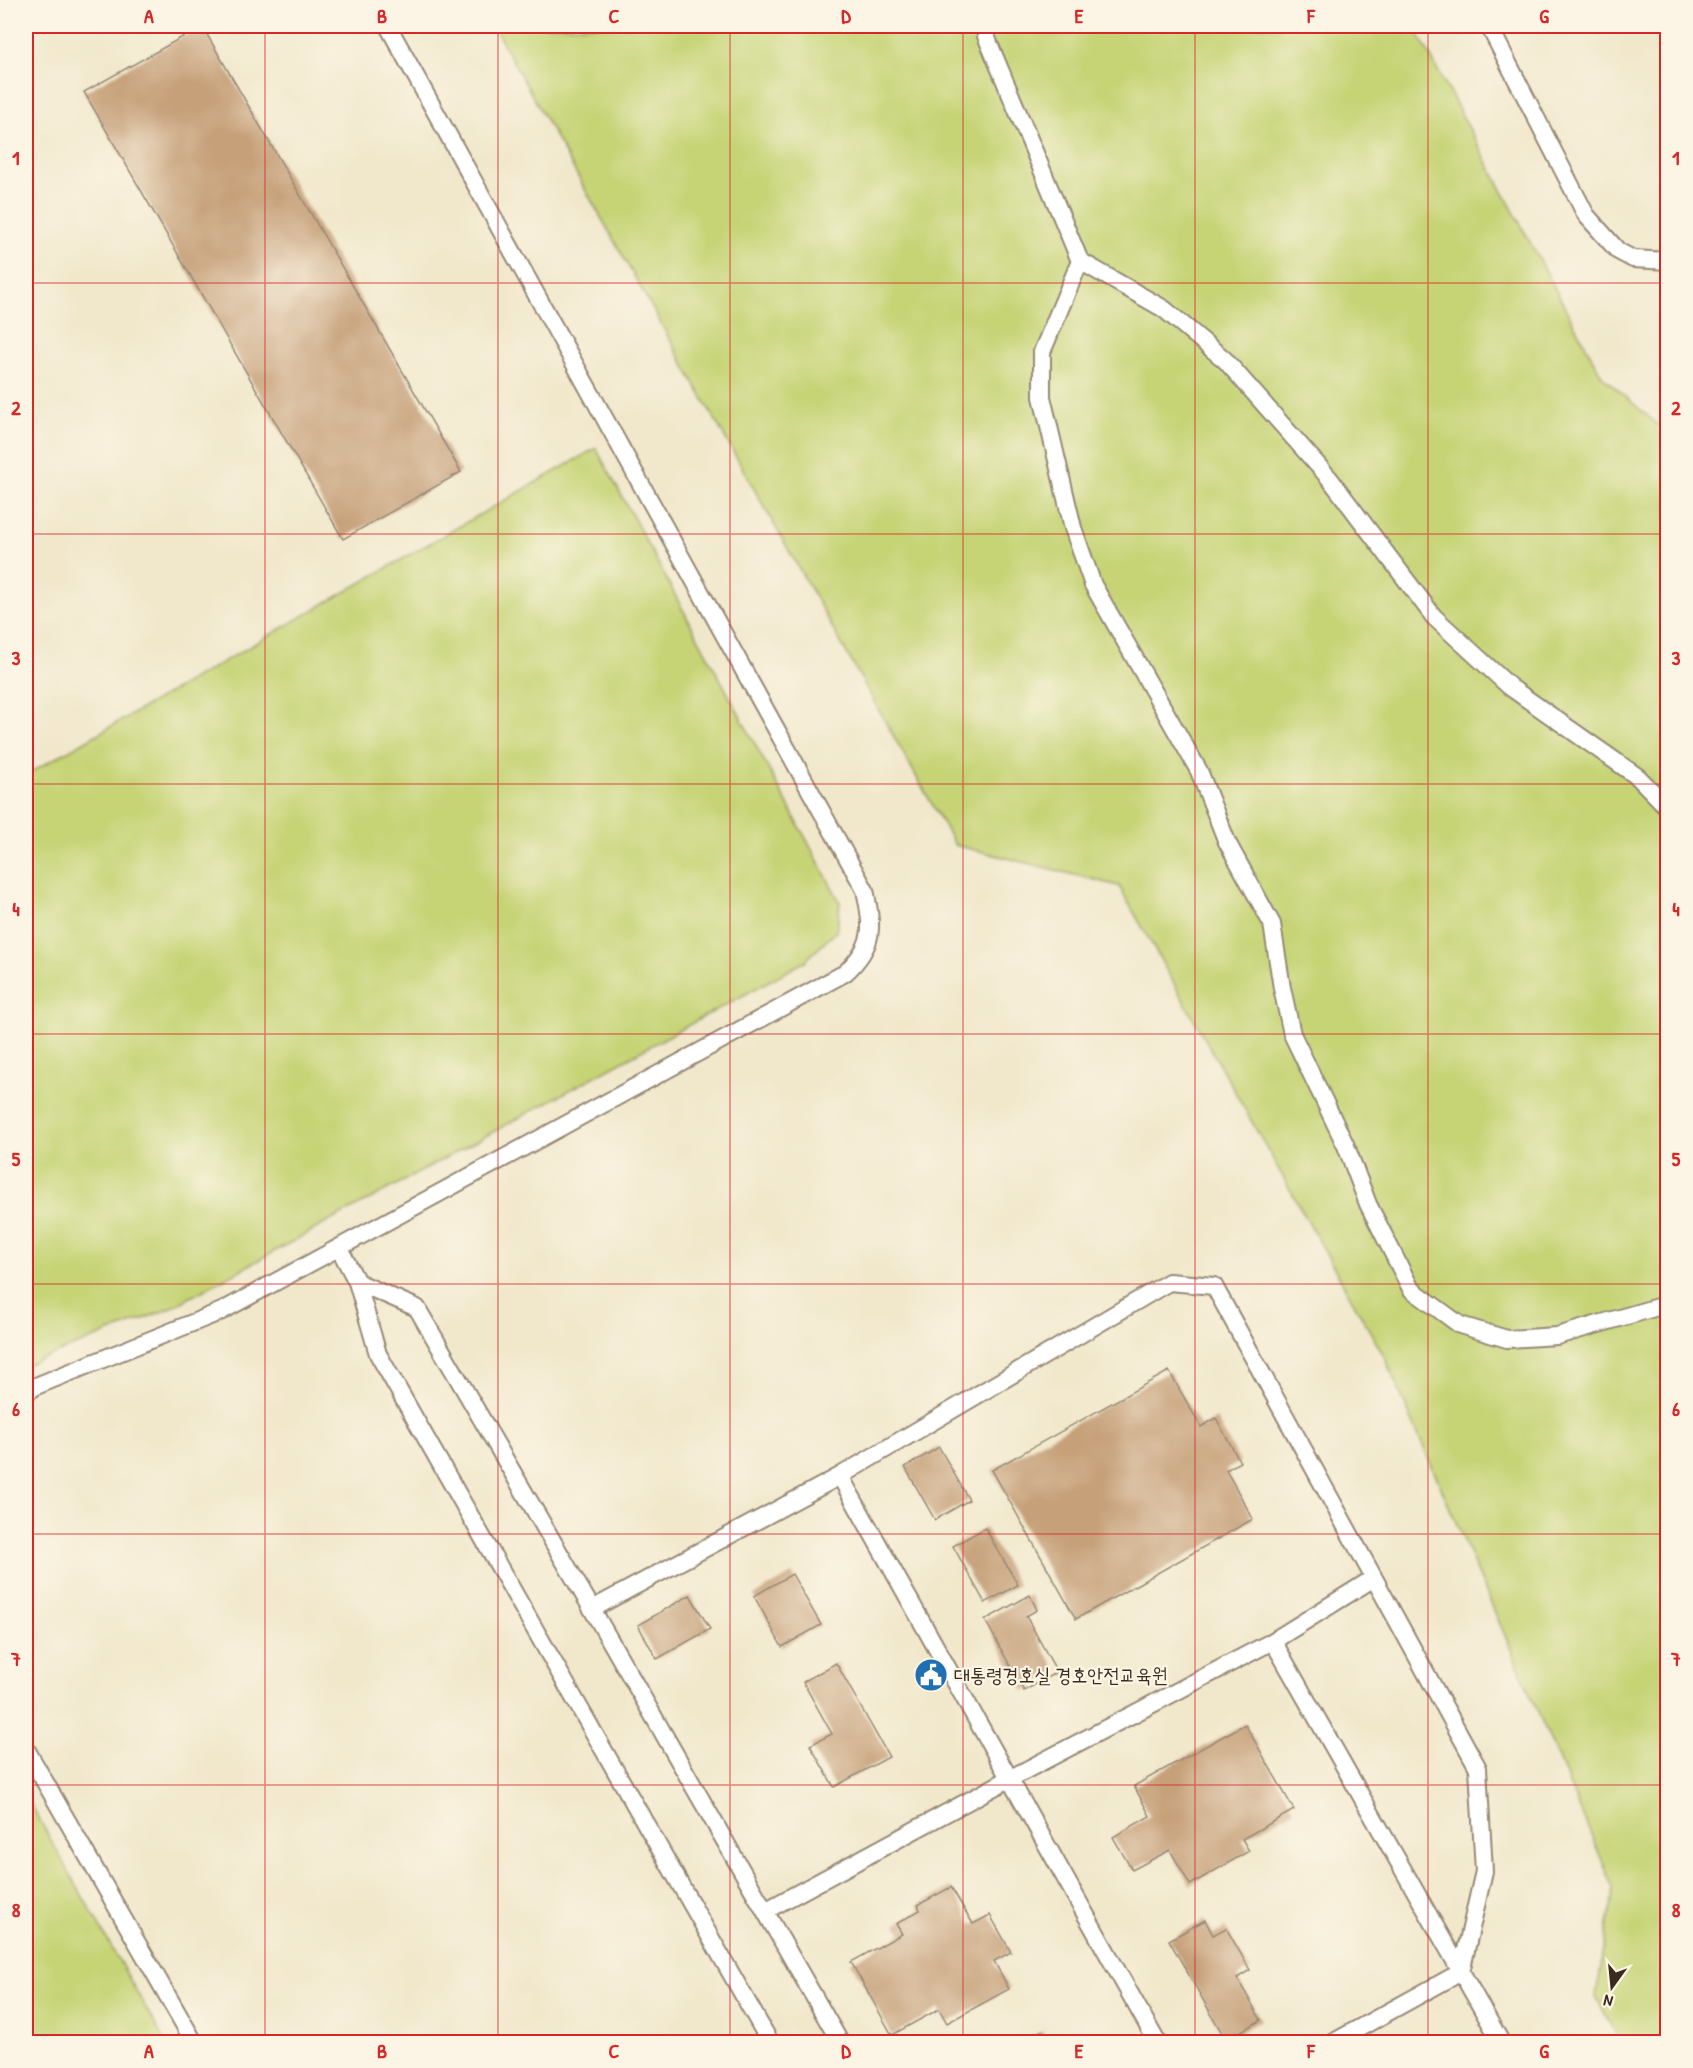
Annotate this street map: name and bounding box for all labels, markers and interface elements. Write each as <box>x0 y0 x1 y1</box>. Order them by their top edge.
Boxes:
text: A <box>144 2 154 29</box>
text: B <box>377 2 387 29</box>
text: C <box>609 2 620 29</box>
text: D <box>841 2 851 29</box>
text: E <box>1075 2 1084 29</box>
text: F <box>1306 2 1316 29</box>
text: G <box>1539 2 1549 29</box>
text: 1 <box>12 144 20 171</box>
text: 1 <box>1672 144 1680 171</box>
text: 2 <box>11 394 21 421</box>
text: 2 <box>1671 394 1681 421</box>
text: 3 <box>12 644 21 671</box>
text: 3 <box>1672 644 1681 671</box>
text: 4 <box>12 895 20 922</box>
text: 4 <box>1672 895 1680 922</box>
text: 5 <box>12 1145 21 1172</box>
text: 5 <box>1672 1145 1681 1172</box>
text: 6 <box>12 1395 20 1422</box>
text: 6 <box>1672 1395 1680 1422</box>
text: 7 <box>10 1645 21 1672</box>
text: 7 <box>1670 1645 1681 1672</box>
public building icon: 대통령경호실 경호안전교육원 <box>913 1657 949 1693</box>
place label: 대통령경호실 경호안전교육원 <box>954 1661 1168 1688</box>
text: 8 <box>12 1896 21 1923</box>
text: 8 <box>1672 1896 1681 1923</box>
north arrow <box>1582 1957 1642 2017</box>
text: N <box>1601 1990 1615 2013</box>
text: A <box>144 2037 154 2064</box>
text: B <box>377 2037 387 2064</box>
text: C <box>609 2037 620 2064</box>
text: D <box>841 2037 851 2064</box>
text: E <box>1075 2037 1084 2064</box>
text: F <box>1306 2037 1316 2064</box>
text: G <box>1539 2037 1549 2064</box>

